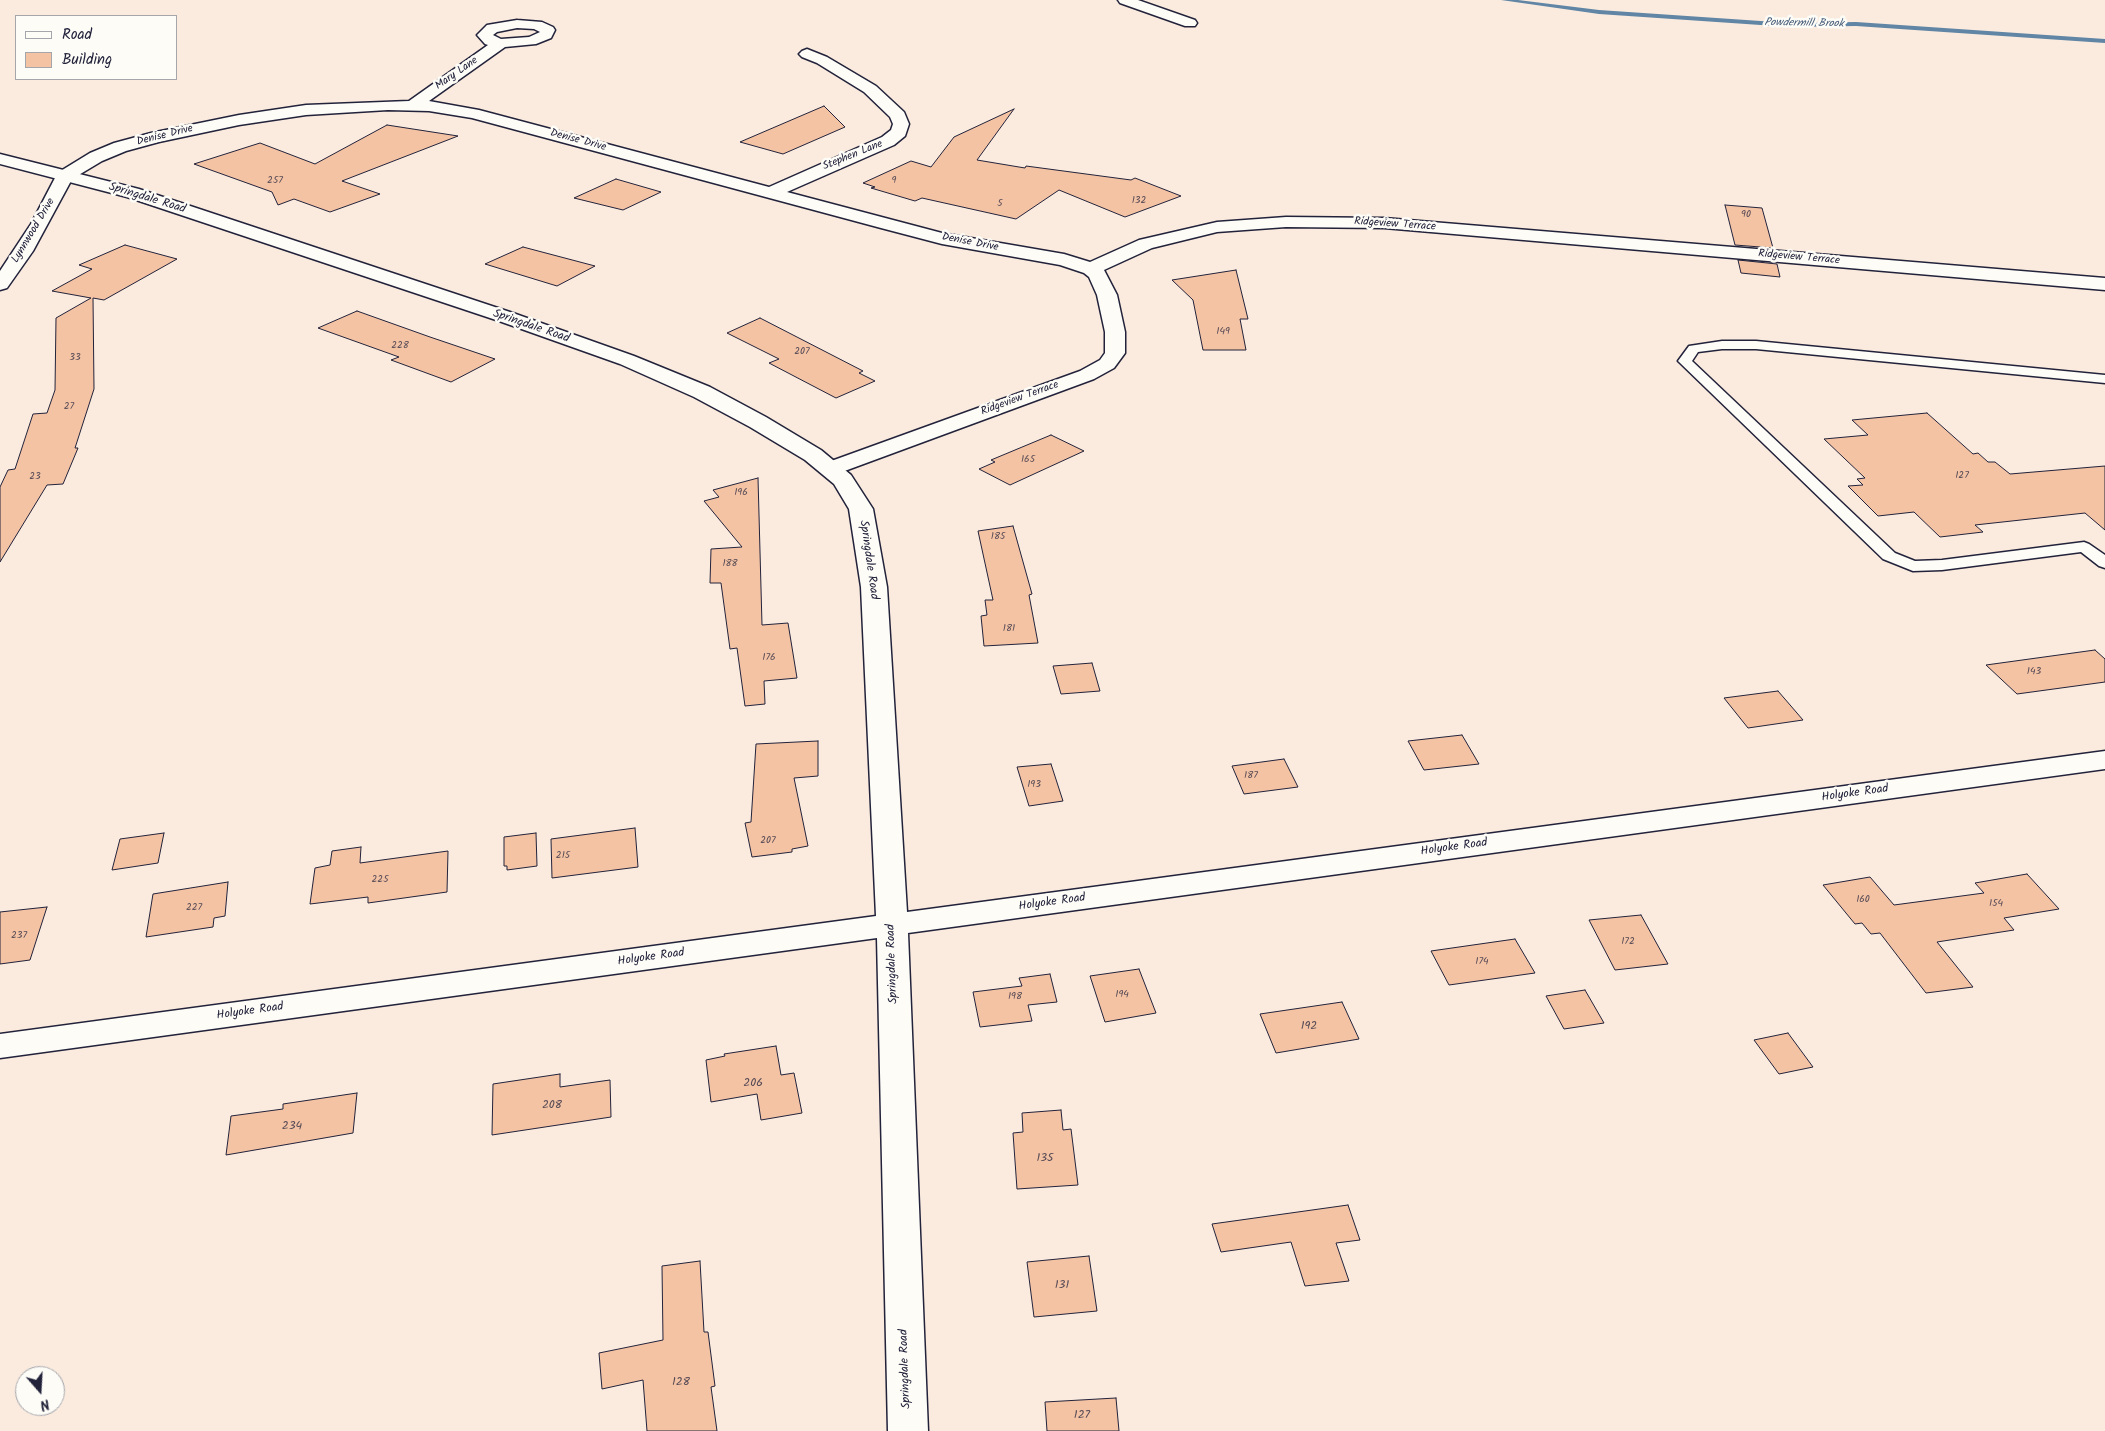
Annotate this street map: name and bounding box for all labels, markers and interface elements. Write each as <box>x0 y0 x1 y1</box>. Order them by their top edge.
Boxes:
legend <box>15 15 178 80</box>
water label: Powdermill Brook <box>1764 17 1844 31</box>
text: Road <box>62 23 92 47</box>
text: Building <box>62 48 112 72</box>
street label: Mary Lane <box>433 55 481 93</box>
street label: Denise Drive <box>135 123 195 149</box>
street label: Denise Drive <box>549 127 607 155</box>
street label: Stephen Lane <box>821 138 885 174</box>
house number: 257 <box>267 175 283 187</box>
house number: 9 <box>892 175 896 187</box>
street label: Springdale Road <box>107 180 187 218</box>
house number: 132 <box>1132 195 1146 207</box>
street label: Lynnwood Drive <box>10 196 58 266</box>
house number: 5 <box>997 198 1003 210</box>
house number: 90 <box>1741 209 1751 221</box>
street label: Ridgeview Terrace <box>1354 216 1436 234</box>
street label: Denise Drive <box>941 231 999 255</box>
street label: Ridgeview Terrace <box>1758 248 1840 268</box>
street label: Springdale Road <box>491 307 571 347</box>
house number: 149 <box>1216 326 1230 338</box>
house number: 228 <box>391 340 409 352</box>
house number: 207 <box>794 346 810 358</box>
house number: 33 <box>69 352 81 364</box>
street label: Ridgeview Terrace <box>979 379 1061 419</box>
house number: 27 <box>64 401 74 413</box>
house number: 165 <box>1021 454 1035 466</box>
house number: 127 <box>1955 470 1969 482</box>
house number: 23 <box>29 471 41 483</box>
house number: 196 <box>734 487 748 499</box>
street label: Springdale Road <box>855 519 881 601</box>
house number: 185 <box>991 531 1005 543</box>
house number: 188 <box>722 558 738 570</box>
house number: 181 <box>1003 623 1015 635</box>
house number: 176 <box>762 652 776 664</box>
house number: 143 <box>2027 666 2041 678</box>
house number: 187 <box>1244 770 1258 782</box>
house number: 193 <box>1027 779 1041 791</box>
street label: Holyoke Road <box>1821 782 1889 806</box>
house number: 207 <box>760 835 776 847</box>
street label: Holyoke Road <box>1420 836 1488 860</box>
house number: 215 <box>556 850 570 862</box>
house number: 225 <box>372 874 388 886</box>
street label: Holyoke Road <box>1018 891 1086 915</box>
house number: 160 <box>1856 894 1870 906</box>
house number: 154 <box>1989 898 2003 910</box>
house number: 227 <box>186 902 202 914</box>
street label: Springdale Road <box>884 924 902 1004</box>
house number: 237 <box>11 930 27 942</box>
house number: 172 <box>1621 936 1635 948</box>
street label: Holyoke Road <box>617 946 685 970</box>
house number: 174 <box>1475 956 1489 968</box>
house number: 194 <box>1115 989 1129 1001</box>
house number: 198 <box>1008 991 1022 1003</box>
street label: Holyoke Road <box>216 1000 284 1024</box>
house number: 192 <box>1301 1020 1317 1034</box>
house number: 206 <box>743 1077 763 1091</box>
house number: 208 <box>542 1099 562 1113</box>
house number: 234 <box>282 1120 302 1134</box>
house number: 135 <box>1036 1152 1054 1166</box>
house number: 131 <box>1055 1279 1069 1293</box>
street label: Springdale Road <box>897 1329 915 1409</box>
north arrow <box>15 1366 65 1416</box>
house number: 128 <box>672 1376 690 1390</box>
text: N <box>37 1392 52 1416</box>
house number: 127 <box>1074 1409 1090 1423</box>

